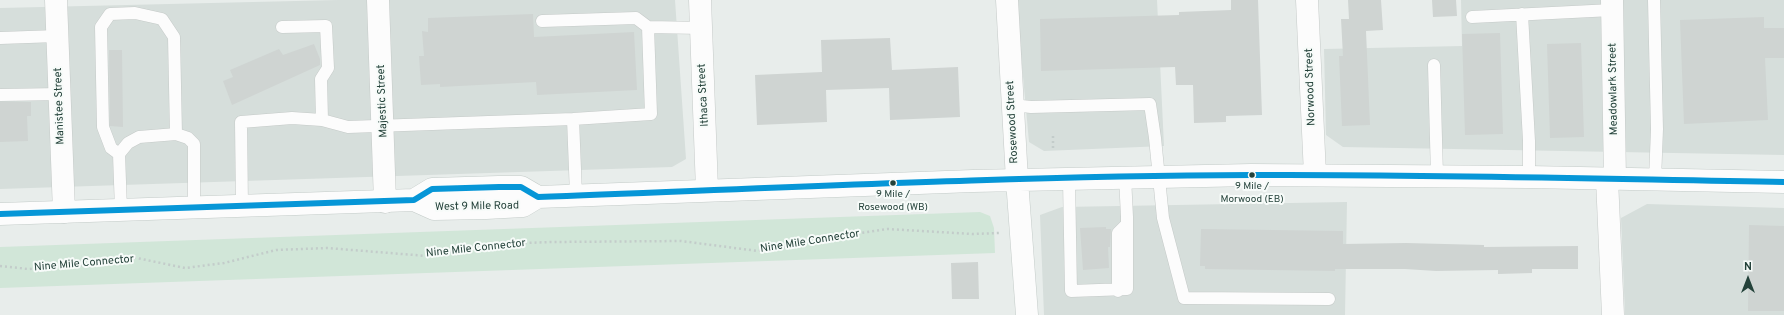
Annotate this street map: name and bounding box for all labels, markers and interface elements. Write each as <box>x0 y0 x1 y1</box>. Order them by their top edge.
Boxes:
street label: Meadowlark Street <box>1607 43 1621 135</box>
street label: Norwood Street <box>1303 48 1319 126</box>
street label: Ithaca Street <box>696 63 712 127</box>
street label: Majestic Street <box>375 64 391 138</box>
street label: Manistee Street <box>52 67 68 145</box>
street label: Rosewood Street <box>1004 80 1022 164</box>
marker: 9 Mile / Morwood (EB) <box>1247 170 1257 180</box>
marker: 9 Mile / Rosewood (WB) <box>888 178 898 188</box>
place label: 9 Mile / Morwood (EB) <box>1220 181 1284 204</box>
place label: 9 Mile / Rosewood (WB) <box>858 189 928 212</box>
street label: West 9 Mile Road <box>435 200 519 214</box>
street label: Nine Mile Connector <box>759 228 861 256</box>
street label: Nine Mile Connector <box>425 237 527 261</box>
street label: Nine Mile Connector <box>33 253 135 275</box>
north arrow <box>1728 259 1768 299</box>
text: N <box>1744 260 1752 274</box>

